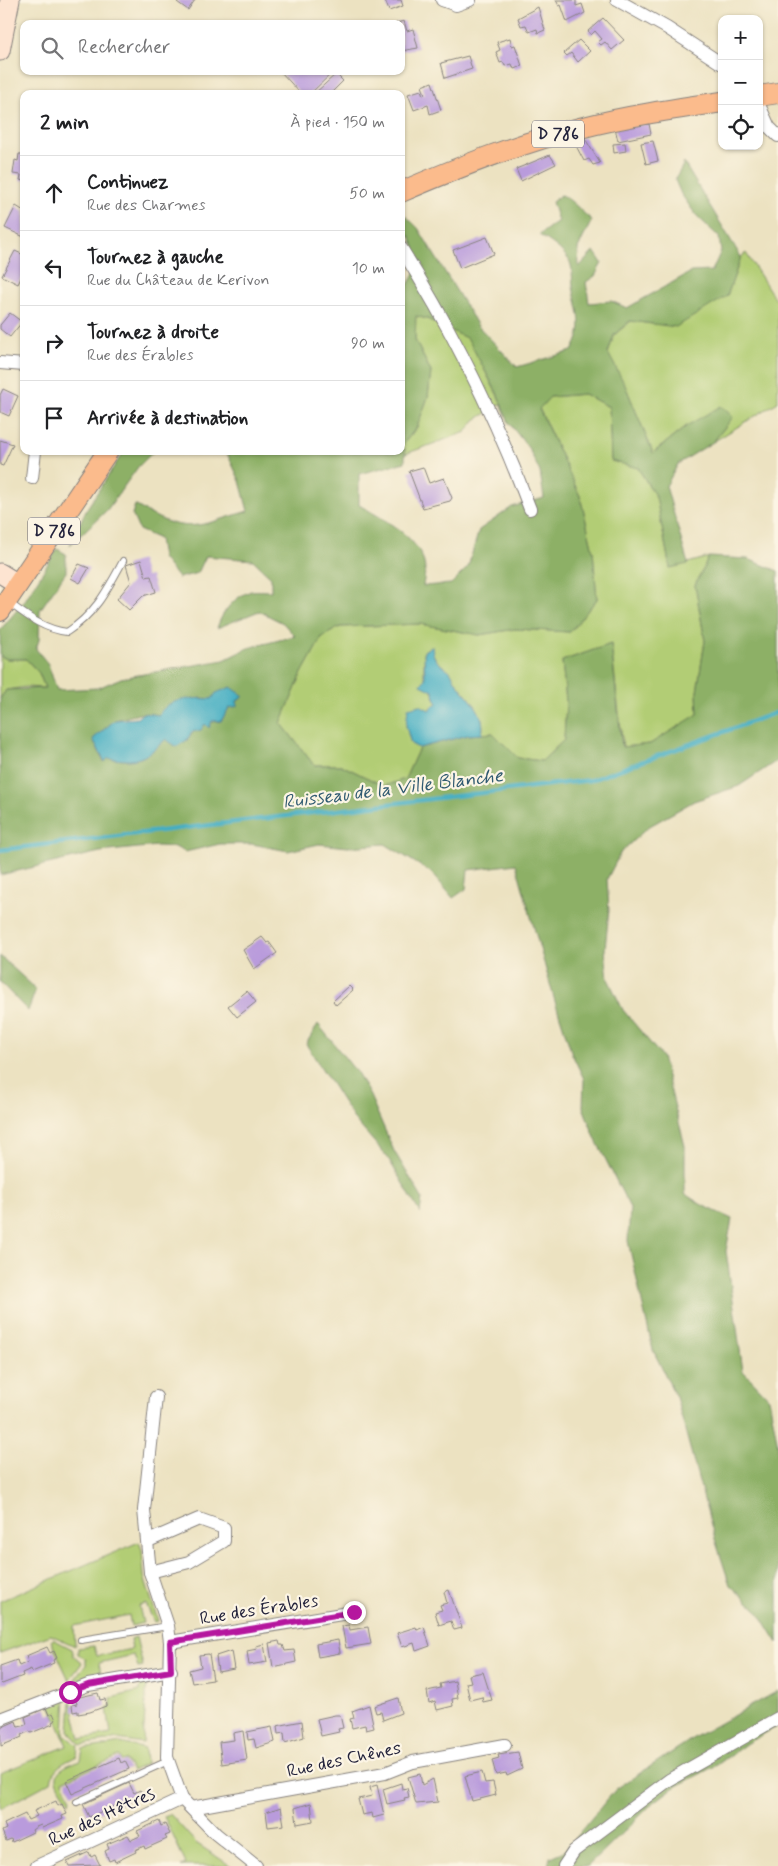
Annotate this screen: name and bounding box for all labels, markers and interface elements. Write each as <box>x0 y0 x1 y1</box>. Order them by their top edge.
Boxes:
map controls <box>718 15 763 150</box>
button: + <box>718 15 763 60</box>
search box <box>20 20 405 75</box>
icon: search <box>38 34 66 62</box>
text: Rechercher <box>78 35 170 60</box>
button: − <box>718 60 763 105</box>
button: locate <box>718 105 763 150</box>
text: 2 min <box>40 109 89 137</box>
text: À pied · 150 m <box>290 112 385 133</box>
road number: D 786 <box>532 120 584 148</box>
text: Continuez <box>87 170 168 195</box>
icon: ahead <box>40 179 68 207</box>
text: 50 m <box>349 183 385 204</box>
text: Rue des Charmes <box>87 195 206 216</box>
text: Tournez à gauche <box>87 245 224 270</box>
icon: left <box>40 254 68 282</box>
text: 10 m <box>352 258 385 279</box>
text: Rue du Château de Kerivon <box>87 270 270 291</box>
text: Tournez à droite <box>87 320 219 345</box>
icon: right <box>40 329 68 357</box>
text: 90 m <box>351 333 385 354</box>
text: Rue des Érables <box>87 345 193 366</box>
icon: arrive <box>40 404 68 432</box>
text: Arrivée à destination <box>87 406 248 431</box>
road number: D 786 <box>28 518 80 544</box>
water label: Ruisseau de la Ville Blanche <box>282 763 505 815</box>
street label: Rue des Érables <box>198 1589 320 1631</box>
route end <box>343 1601 366 1624</box>
route start <box>59 1681 82 1704</box>
street label: Rue des Chênes <box>285 1736 403 1784</box>
street label: Rue des Hêtres <box>45 1782 159 1852</box>

